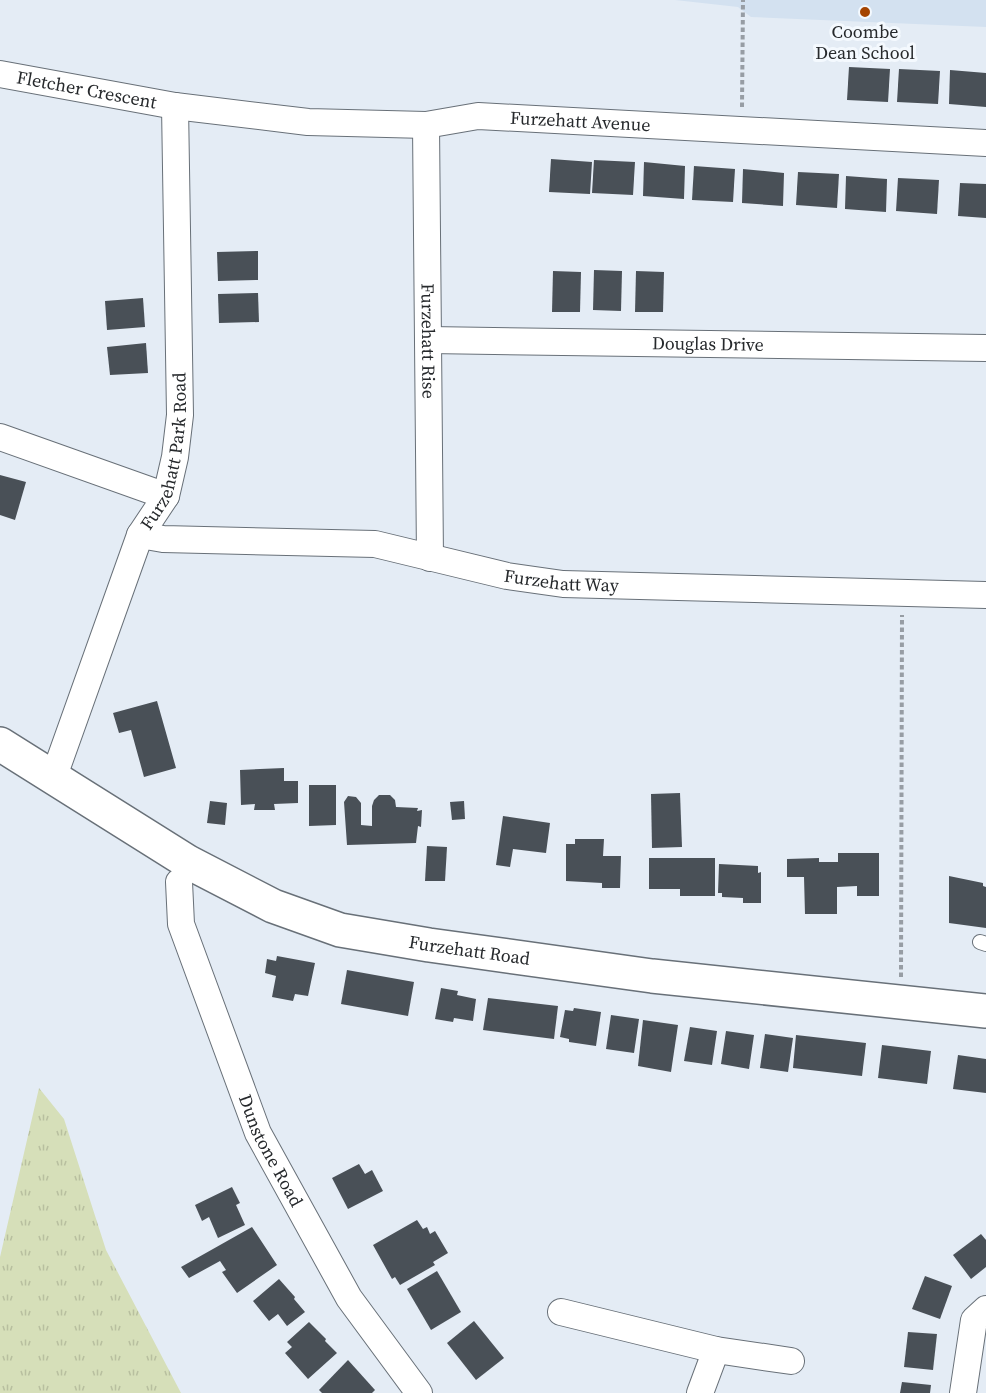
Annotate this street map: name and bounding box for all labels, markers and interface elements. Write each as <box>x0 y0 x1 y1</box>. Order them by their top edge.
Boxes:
marker: Coombe Dean School <box>858 5 872 19</box>
place label: Coombe Dean School <box>815 19 915 65</box>
street label: Fletcher Crescent <box>15 64 159 114</box>
street label: Furzehatt Avenue <box>509 105 651 137</box>
street label: Furzehatt Rise <box>415 283 442 399</box>
street label: Douglas Drive <box>652 330 764 357</box>
street label: Furzehatt Park Road <box>134 372 192 535</box>
street label: Furzehatt Way <box>503 563 620 597</box>
street label: Furzehatt Road <box>407 929 532 971</box>
street label: Dunstone Road <box>233 1091 309 1211</box>

